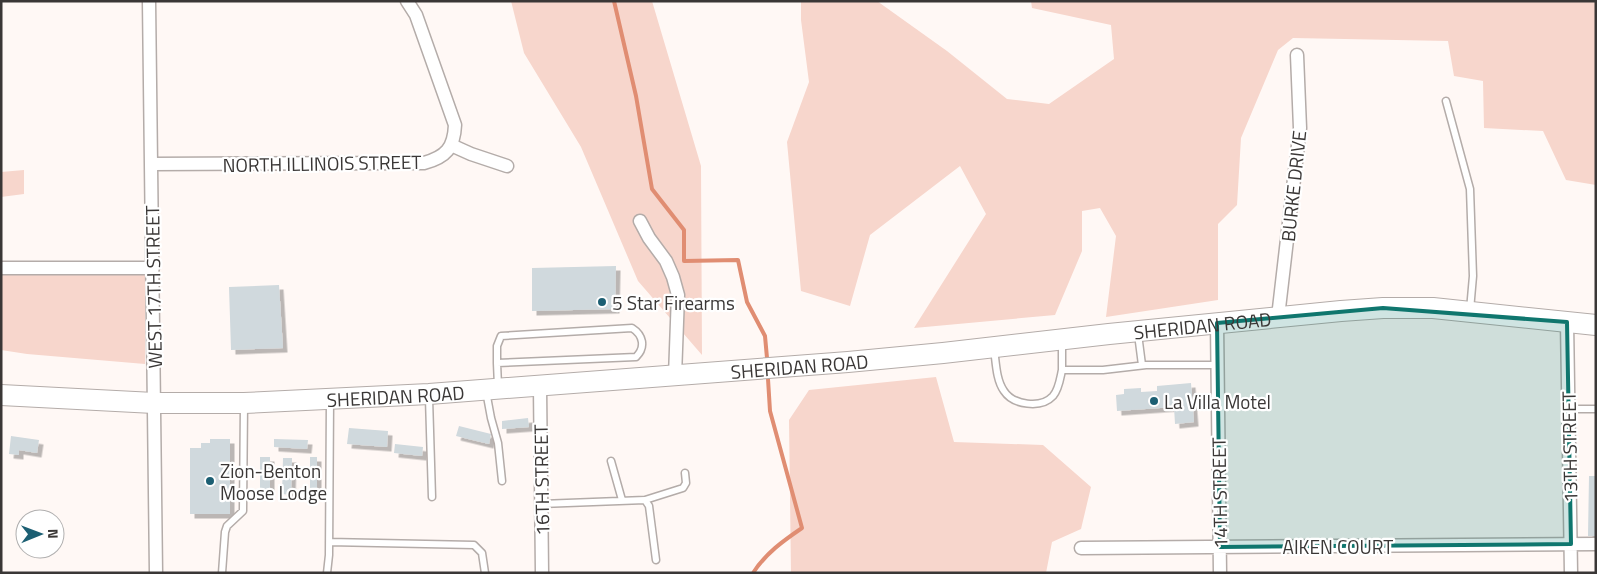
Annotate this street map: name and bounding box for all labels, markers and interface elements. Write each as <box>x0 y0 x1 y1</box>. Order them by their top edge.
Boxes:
street label: BURKE DRIVE <box>1273 129 1313 243</box>
street label: NORTH ILLINOIS STREET <box>222 147 422 179</box>
street label: WEST 17TH STREET <box>137 205 169 369</box>
place label: 5 Star Firearms <box>612 288 735 317</box>
marker: 5 Star Firearms <box>596 296 608 308</box>
street label: SHERIDAN ROAD <box>1132 304 1273 346</box>
street label: SHERIDAN ROAD <box>730 346 870 385</box>
street label: SHERIDAN ROAD <box>326 377 466 413</box>
place label: La Villa Motel <box>1164 387 1271 416</box>
street label: 13TH STREET <box>1554 391 1584 503</box>
marker: La Villa Motel <box>1148 395 1160 407</box>
street label: 16TH STREET <box>526 424 556 536</box>
street label: 14TH STREET <box>1204 437 1234 549</box>
place label: Zion-Benton Moose Lodge <box>220 456 327 507</box>
marker: Zion-Benton Moose Lodge <box>204 475 216 487</box>
north arrow <box>15 509 65 559</box>
text: N <box>43 529 64 539</box>
street label: AIKEN COURT <box>1283 532 1393 561</box>

